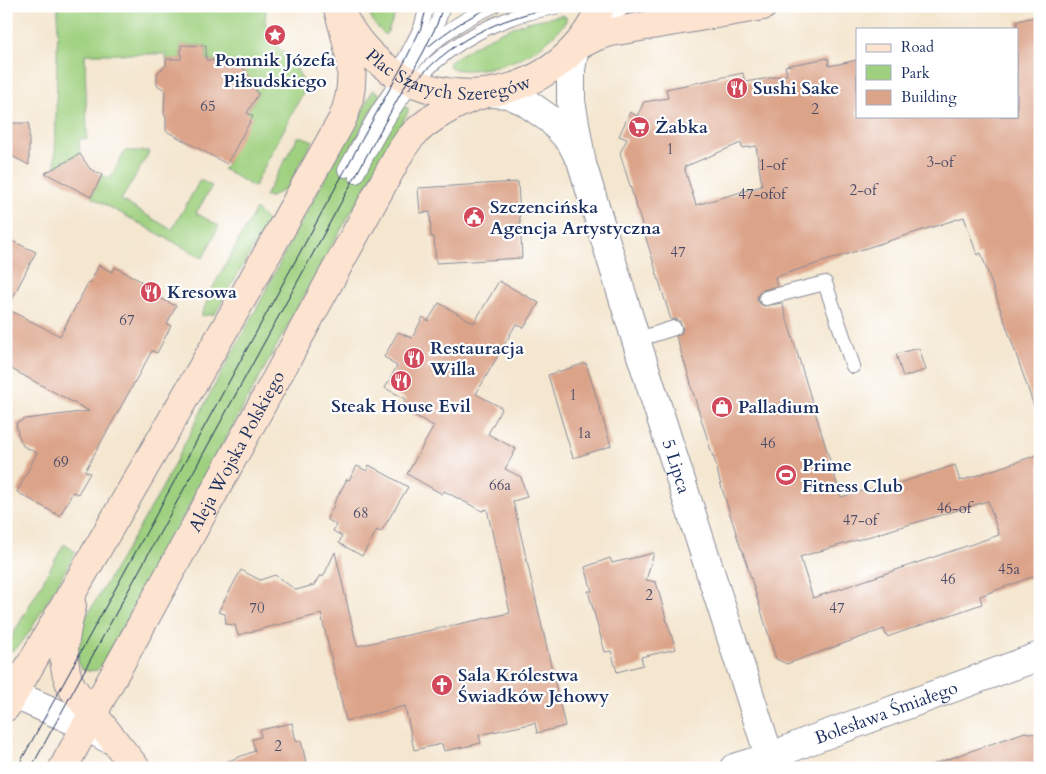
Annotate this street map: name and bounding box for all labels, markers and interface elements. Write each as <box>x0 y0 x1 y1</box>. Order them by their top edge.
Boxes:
place icon: Pomnik Józefa Piłsudskiego <box>263 23 287 47</box>
legend <box>856 28 1018 118</box>
text: Road <box>901 37 934 57</box>
street label: Plac Szarych Szeregów <box>360 43 535 106</box>
place label: Pomnik Józefa Piłsudskiego <box>215 48 335 94</box>
text: Park <box>901 63 930 83</box>
restaurant icon: Sushi Sake <box>725 76 749 100</box>
place label: Sushi Sake <box>753 76 839 101</box>
text: Building <box>901 87 957 107</box>
house number: 65 <box>200 96 216 116</box>
house number: 2 <box>811 99 819 119</box>
supermarket icon: Żabka <box>627 115 651 139</box>
place label: Żabka <box>655 115 708 140</box>
house number: 1 <box>666 139 674 159</box>
house number: 3-of <box>926 152 956 172</box>
house number: 1-of <box>758 155 788 175</box>
house number: 2-of <box>849 180 879 200</box>
house number: 47-ofof <box>738 184 788 204</box>
place label: Szczencińska Agencja Artystyczna <box>490 195 661 241</box>
public building icon: Szczencińska Agencja Artystyczna <box>462 205 486 229</box>
house number: 47 <box>670 242 686 262</box>
restaurant icon: Kresowa <box>139 280 163 304</box>
place label: Kresowa <box>167 280 237 305</box>
house number: 67 <box>119 310 135 330</box>
place label: Restauracja Willa <box>429 336 524 382</box>
restaurant icon: Restauracja Willa <box>402 346 426 370</box>
street label: Aleja Wojska Polskiego <box>182 366 291 536</box>
restaurant icon: Steak House Evil <box>389 369 413 393</box>
house number: 1 <box>569 385 577 405</box>
place label: Steak House Evil <box>331 394 471 419</box>
shop icon: Palladium <box>710 395 734 419</box>
place label: Palladium <box>738 395 820 420</box>
house number: 1a <box>577 423 592 443</box>
house number: 46 <box>760 433 776 453</box>
street label: 5 Lipca <box>656 436 697 497</box>
house number: 69 <box>53 452 69 472</box>
place label: Prime Fitness Club <box>802 453 903 499</box>
sports icon: Prime Fitness Club <box>774 463 798 487</box>
house number: 66a <box>489 475 511 495</box>
house number: 46-of <box>937 498 974 518</box>
house number: 68 <box>353 503 369 523</box>
house number: 47-of <box>843 510 880 530</box>
house number: 45a <box>998 559 1020 579</box>
house number: 46 <box>940 569 956 589</box>
house number: 2 <box>645 585 653 605</box>
house number: 70 <box>249 598 265 618</box>
house number: 47 <box>829 598 845 618</box>
place label: Sala Królestwa Świadków Jehowy <box>458 663 610 709</box>
church icon: Sala Królestwa Świadków Jehowy <box>430 673 454 697</box>
street label: Bolesława Śmiałego <box>811 675 961 750</box>
house number: 2 <box>274 736 282 756</box>

